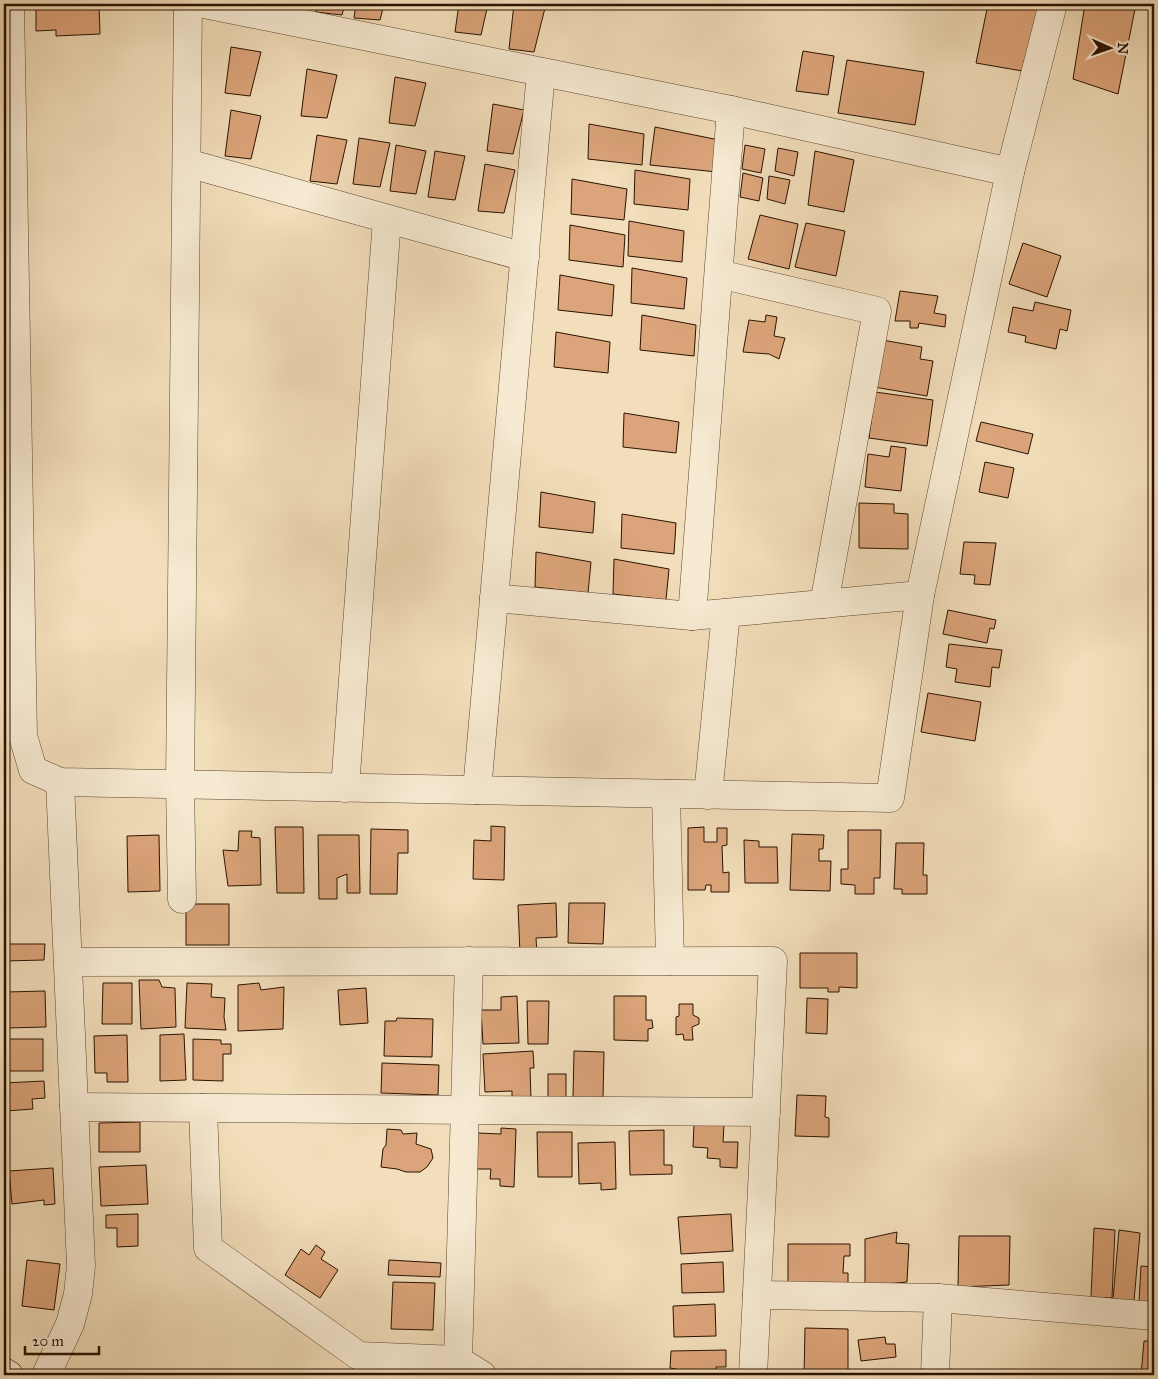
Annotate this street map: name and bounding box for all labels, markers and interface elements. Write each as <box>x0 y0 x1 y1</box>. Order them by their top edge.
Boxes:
north arrow <box>1086 22 1136 72</box>
text: N <box>1114 42 1131 55</box>
scale bar <box>25 1324 99 1356</box>
text: 20 m <box>32 1332 64 1350</box>

